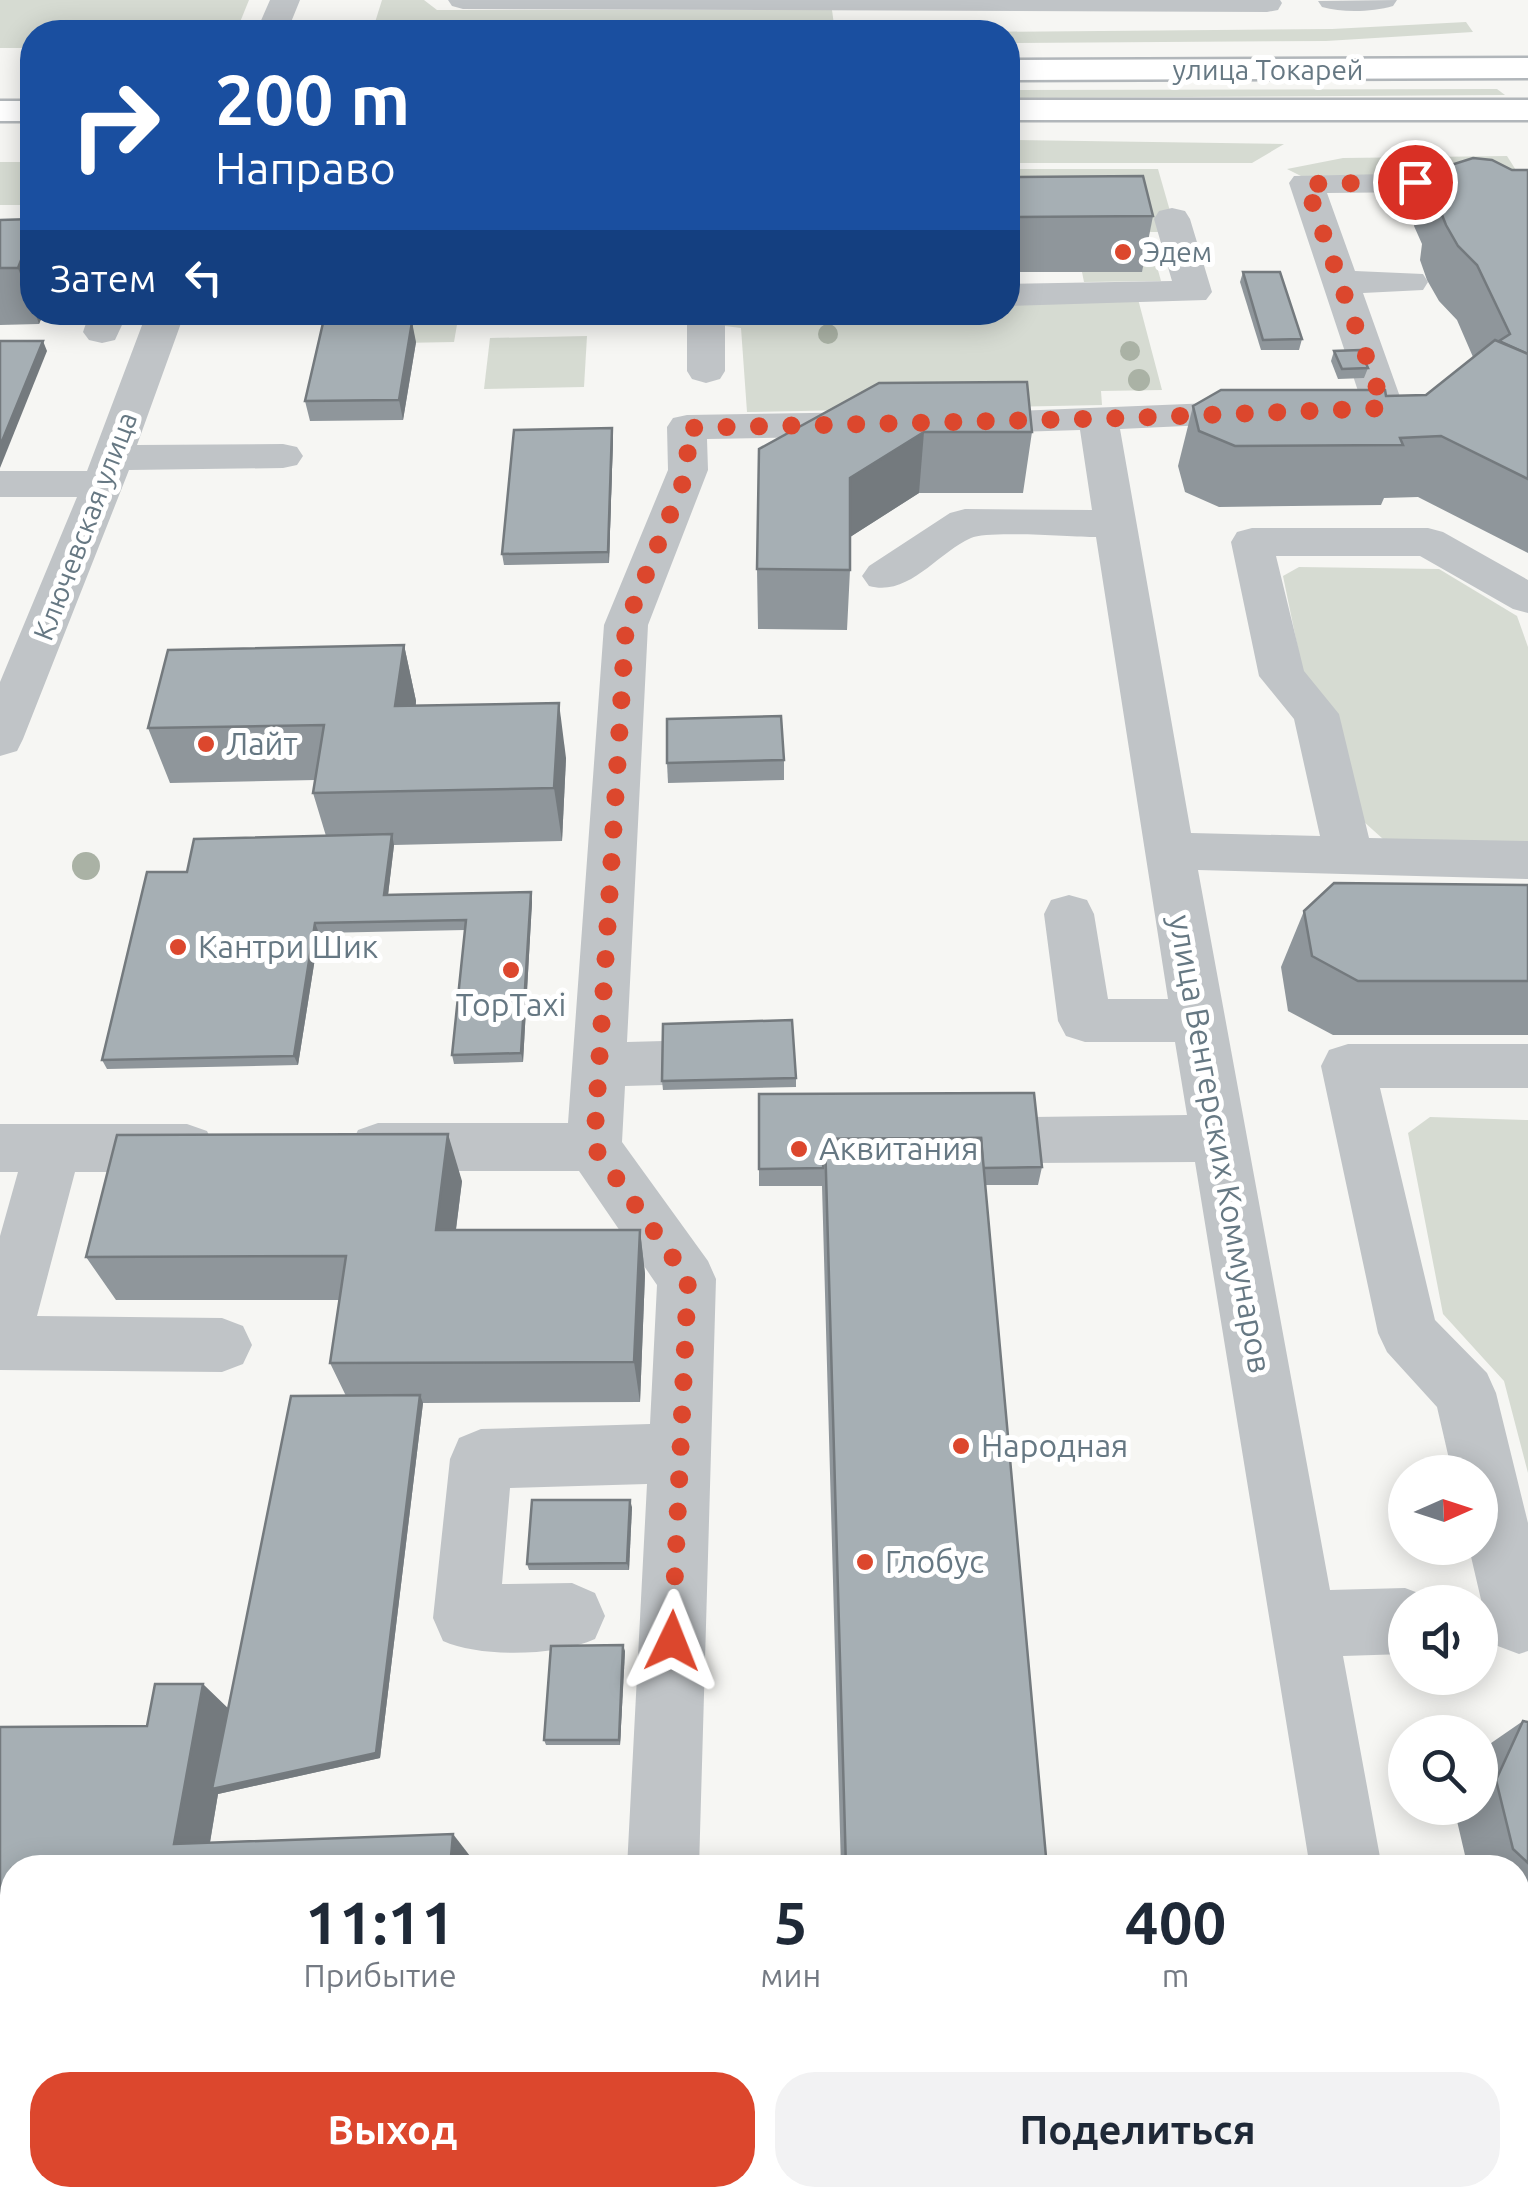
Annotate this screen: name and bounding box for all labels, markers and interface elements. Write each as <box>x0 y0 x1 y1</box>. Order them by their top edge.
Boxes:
street label: улица Токарей <box>1173 54 1363 85</box>
icon: right <box>50 60 180 190</box>
text: 200 m <box>215 60 410 138</box>
pin <box>1373 140 1458 225</box>
text: Направо <box>215 142 396 193</box>
icon: arrive <box>1388 155 1443 210</box>
place label: Эдем <box>1143 236 1212 267</box>
marker: Эдем <box>1112 241 1134 263</box>
icon: left <box>176 250 231 305</box>
text: Затем <box>50 257 156 299</box>
street label: Ключевская улица <box>27 407 142 644</box>
place label: Лайт <box>226 725 298 761</box>
marker: Лайт <box>195 733 217 755</box>
street label: улица Венгерских Коммунаров <box>1163 912 1279 1376</box>
place label: Кантри Шик <box>198 928 378 964</box>
marker: Кантри Шик <box>167 936 189 958</box>
marker: TopTaxi <box>500 959 522 981</box>
place label: TopTaxi <box>456 986 566 1022</box>
place label: Аквитания <box>819 1130 978 1166</box>
marker: Аквитания <box>788 1138 810 1160</box>
place label: Народная <box>981 1427 1128 1463</box>
marker: Народная <box>950 1435 972 1457</box>
north arrow <box>1388 1455 1498 1565</box>
map controls <box>1388 1455 1498 1825</box>
place label: Глобус <box>885 1543 984 1579</box>
marker: Глобус <box>854 1551 876 1573</box>
button: sound <box>1388 1585 1498 1695</box>
position arrow <box>620 1589 724 1693</box>
button: search <box>1388 1715 1498 1825</box>
text: 11:11 <box>305 1888 455 1955</box>
text: 5 <box>774 1888 808 1955</box>
text: 400 <box>1125 1888 1226 1955</box>
text: Прибытие <box>304 1957 457 1993</box>
text: мин <box>760 1957 821 1993</box>
text: m <box>1162 1957 1189 1993</box>
button: Выход <box>30 2072 755 2187</box>
button: Поделиться <box>775 2072 1500 2187</box>

